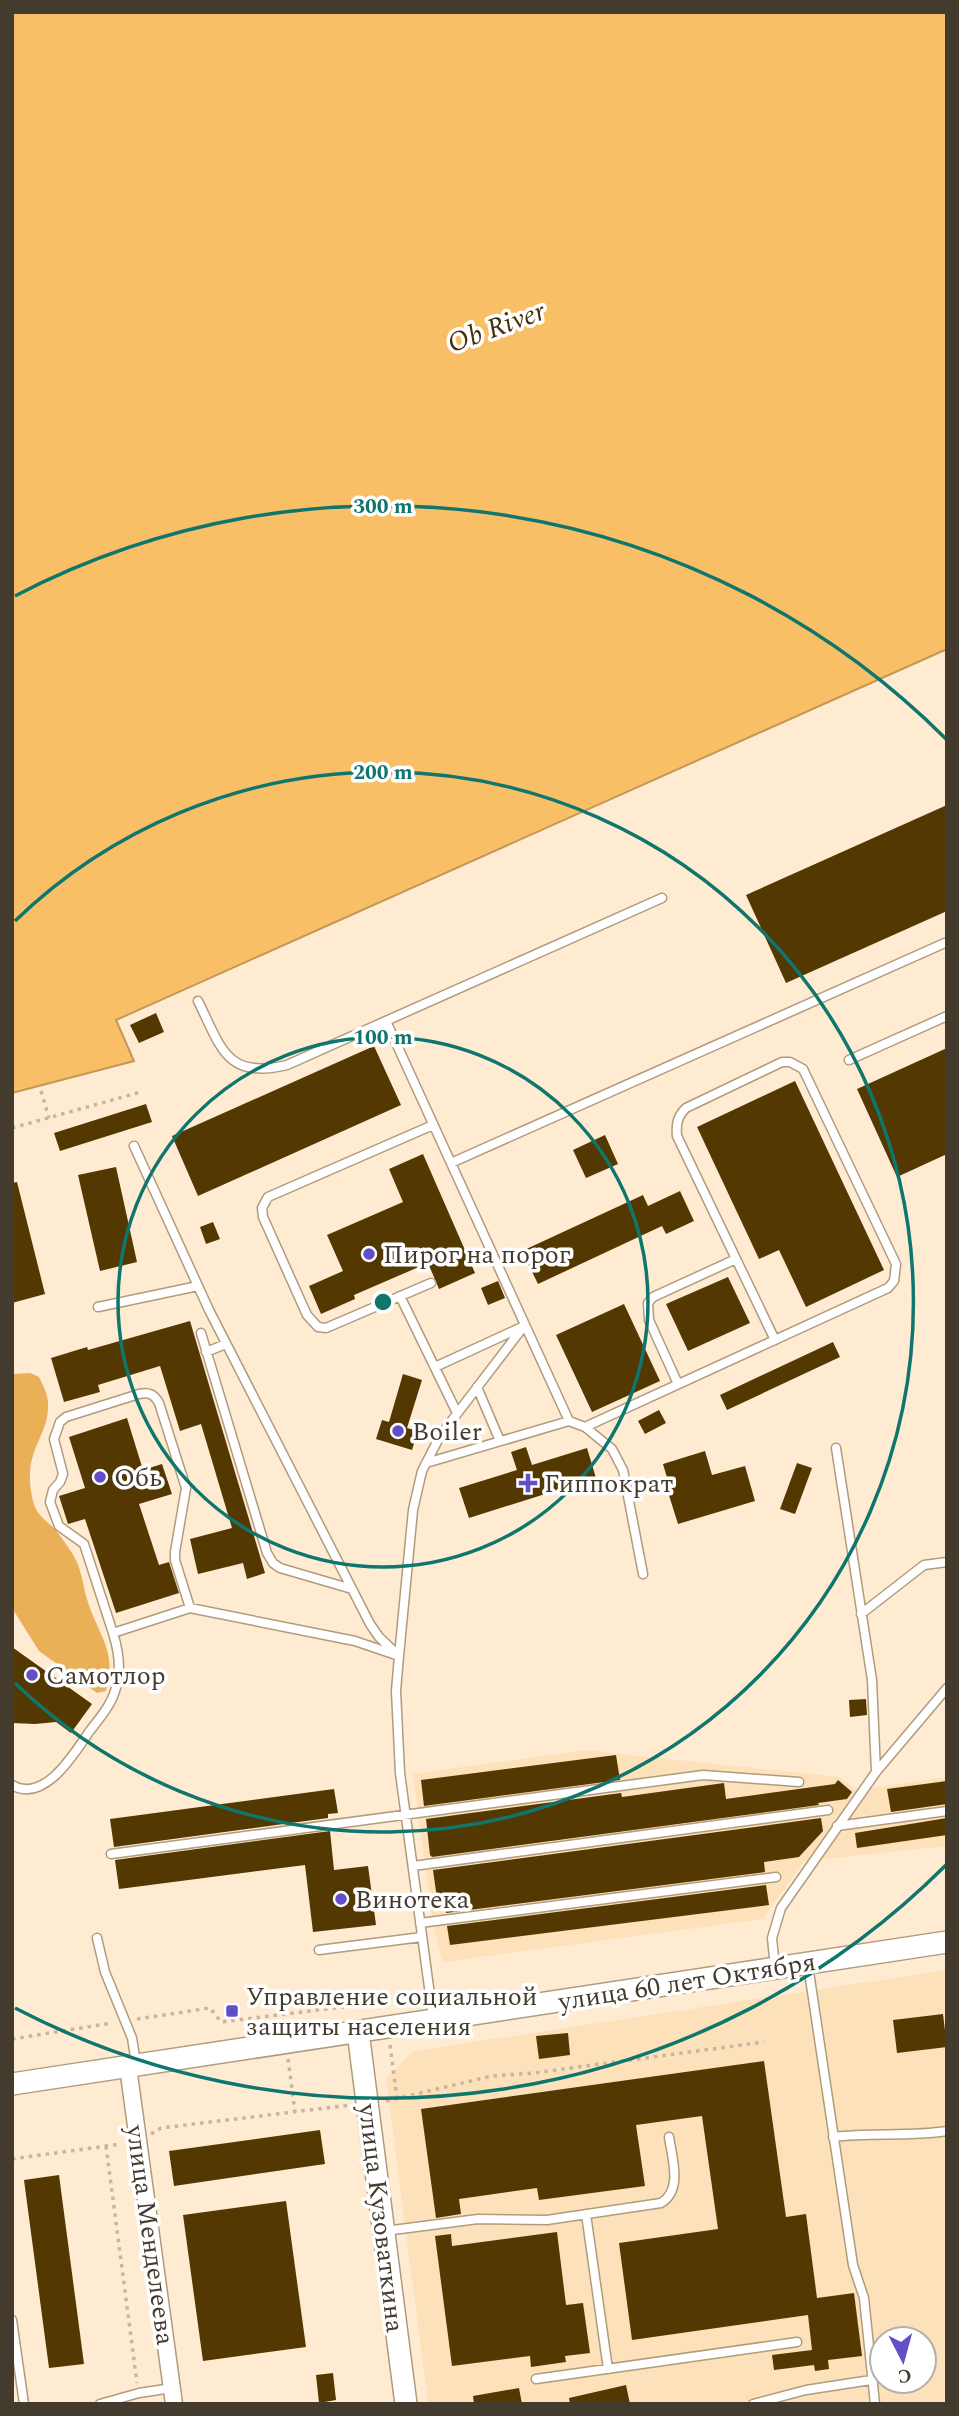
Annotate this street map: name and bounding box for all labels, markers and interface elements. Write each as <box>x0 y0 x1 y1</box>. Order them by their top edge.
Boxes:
water label: Ob River <box>442 290 552 365</box>
text: 300 m <box>353 491 413 523</box>
text: 200 m <box>353 757 413 789</box>
text: 100 m <box>353 1022 413 1054</box>
place label: Пирог на порог <box>383 1235 571 1275</box>
marker: Пирог на порог <box>361 1246 377 1262</box>
centre of rings <box>371 1290 395 1314</box>
place label: Boiler <box>412 1412 482 1452</box>
marker: Boiler <box>390 1423 406 1439</box>
place label: Обь <box>114 1458 162 1498</box>
place label: Гиппократ <box>544 1464 673 1504</box>
marker: Обь <box>92 1469 108 1485</box>
marker: Гиппократ <box>518 1473 538 1493</box>
place label: Самотлор <box>46 1656 166 1696</box>
marker: Самотлор <box>24 1667 40 1683</box>
place label: Винотека <box>355 1880 470 1920</box>
marker: Винотека <box>333 1891 349 1907</box>
street label: улица 60 лет Октября <box>555 1942 819 2022</box>
place label: Управление социальной защиты населения <box>246 1977 537 2047</box>
marker: Управление социальной защиты населения <box>224 2003 240 2019</box>
street label: улица Кузоваткина <box>347 2100 415 2335</box>
street label: улица Менделеева <box>115 2122 185 2348</box>
north arrow <box>868 2325 938 2395</box>
text: С <box>896 2360 913 2391</box>

